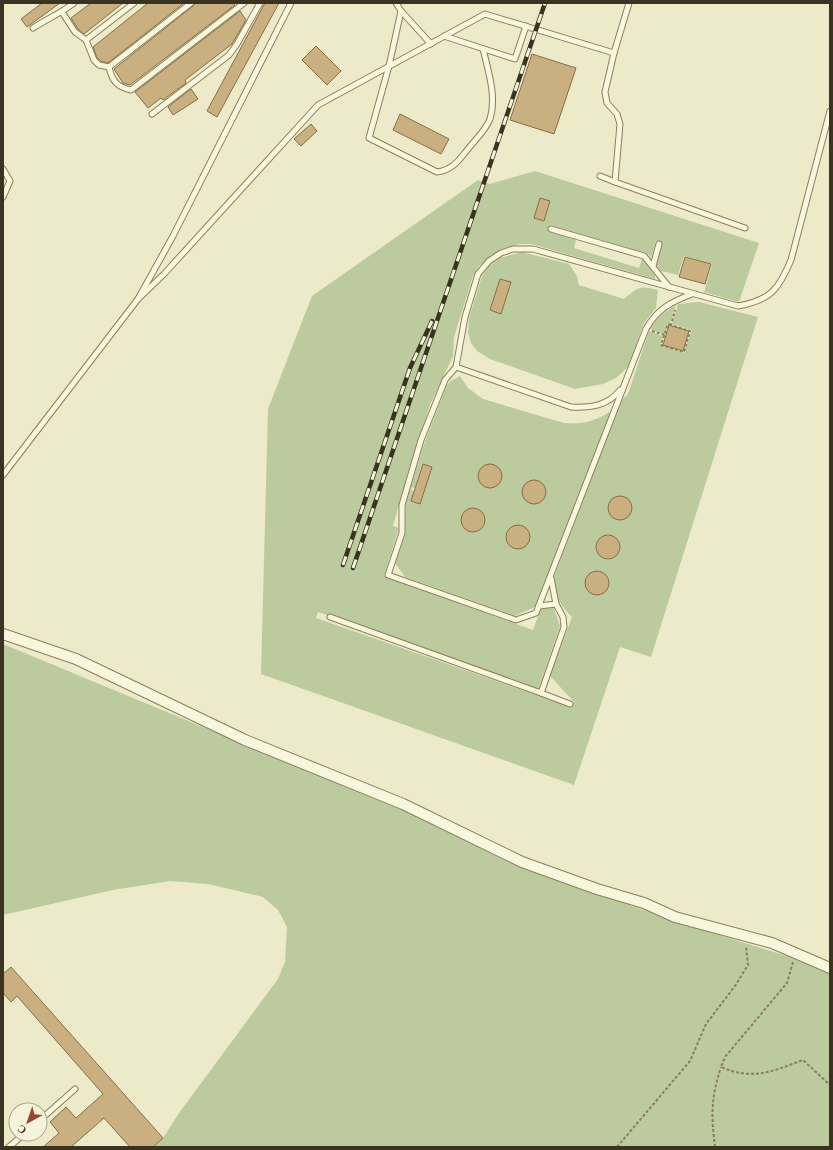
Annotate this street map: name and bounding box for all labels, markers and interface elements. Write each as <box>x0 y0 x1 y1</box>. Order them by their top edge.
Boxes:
north arrow <box>8 1102 48 1142</box>
text: С <box>15 1122 28 1137</box>

